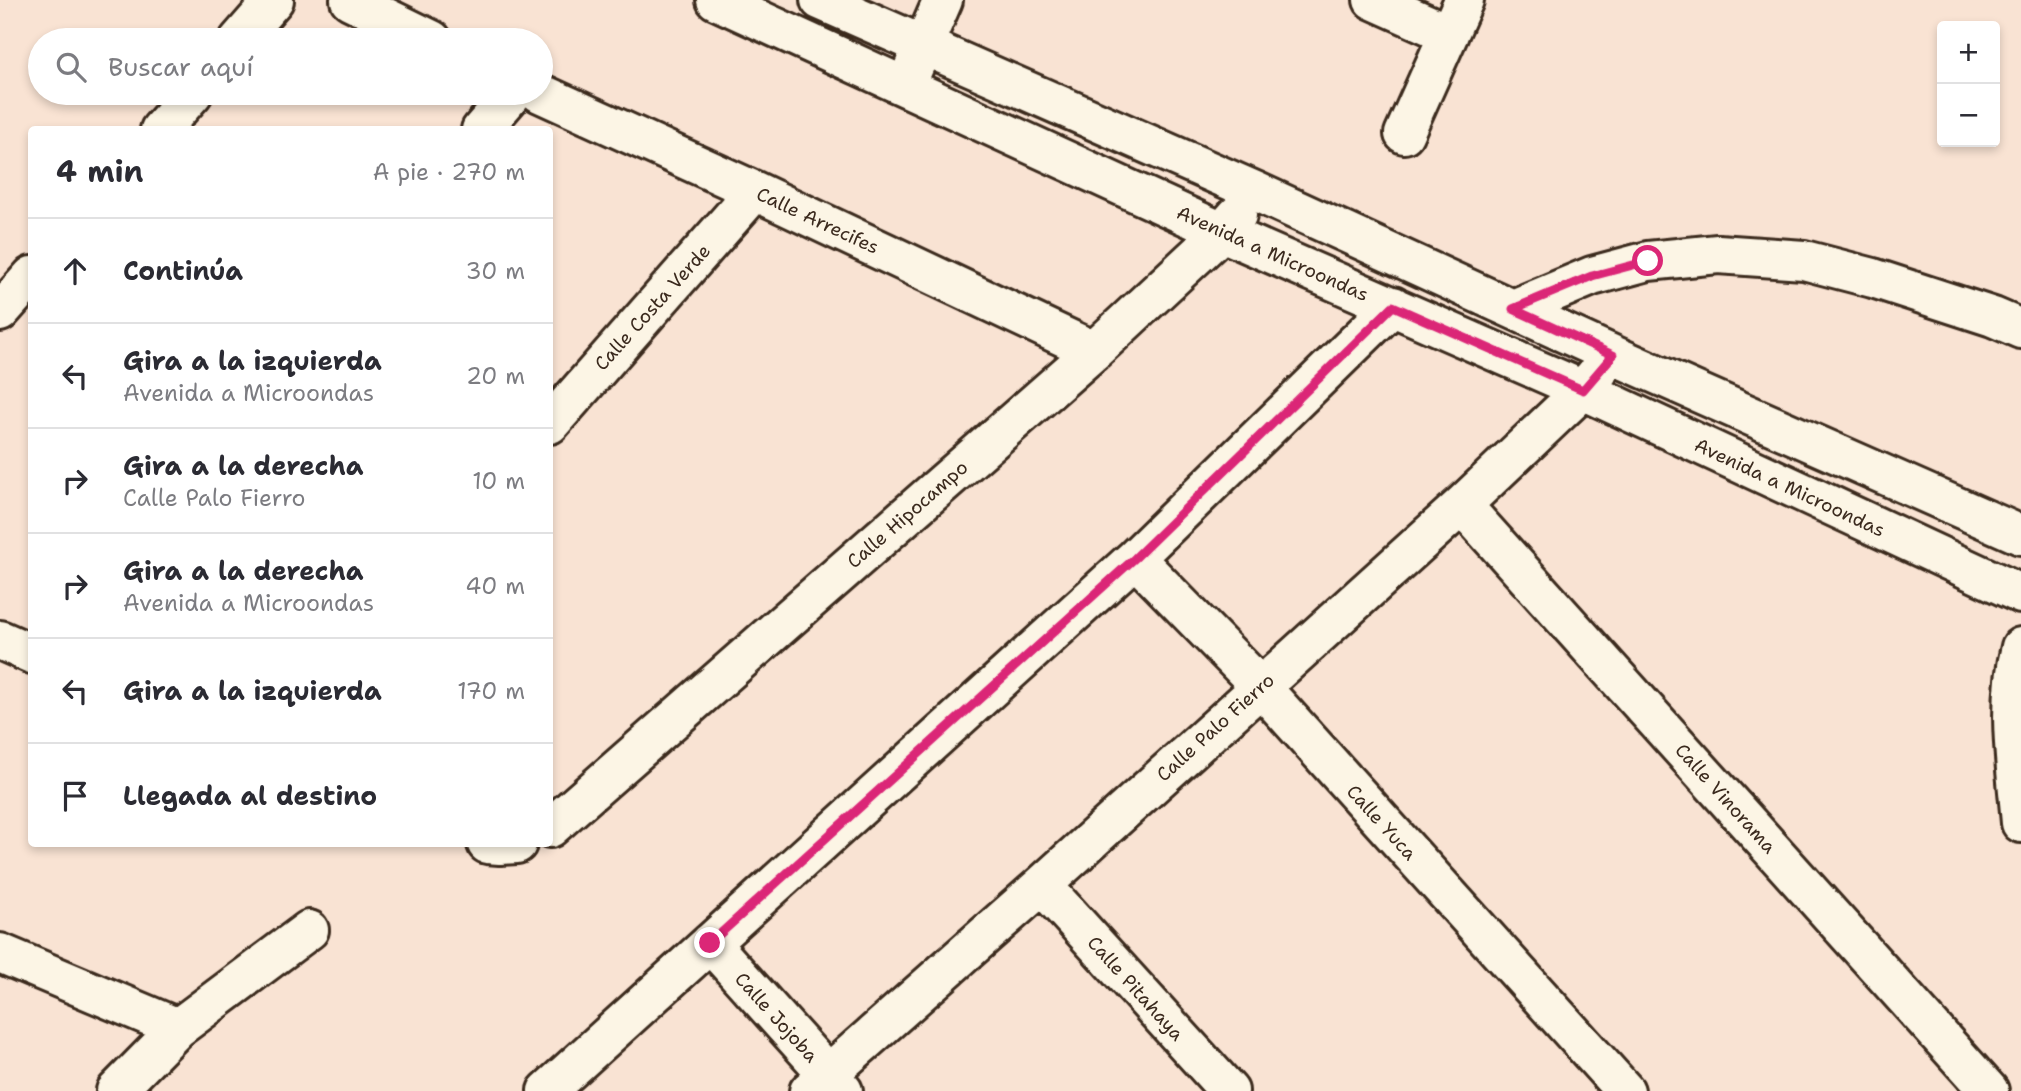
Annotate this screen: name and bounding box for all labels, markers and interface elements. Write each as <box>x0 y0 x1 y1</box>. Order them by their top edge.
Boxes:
map controls <box>1937 21 2000 147</box>
button: + <box>1937 21 2000 84</box>
search box <box>28 28 553 105</box>
icon: search <box>52 48 90 86</box>
text: Buscar aquí <box>108 49 254 84</box>
button: − <box>1937 84 2000 147</box>
text: 4 min <box>56 151 143 192</box>
text: A pie · 270 m <box>373 157 525 187</box>
street label: Calle Arrecifes <box>753 181 883 260</box>
street label: Avenida a Microondas <box>1173 200 1373 307</box>
street label: Calle Costa Verde <box>589 239 716 376</box>
route start <box>1632 245 1663 276</box>
icon: ahead <box>56 252 94 290</box>
text: Continúa <box>123 253 243 288</box>
text: 30 m <box>466 256 525 286</box>
text: Gira a la izquierda <box>123 343 382 378</box>
icon: left <box>56 357 94 395</box>
text: 20 m <box>466 361 525 391</box>
text: Avenida a Microondas <box>123 378 374 408</box>
street label: Avenida a Microondas <box>1690 432 1889 543</box>
text: Gira a la derecha <box>123 448 364 483</box>
street label: Calle Hipocampo <box>842 455 973 574</box>
icon: right <box>56 462 94 500</box>
text: 10 m <box>472 466 525 496</box>
text: Calle Palo Fierro <box>123 483 305 513</box>
text: Gira a la derecha <box>123 553 364 588</box>
icon: right <box>56 567 94 605</box>
text: 40 m <box>465 571 525 601</box>
text: Avenida a Microondas <box>123 588 374 618</box>
street label: Calle Palo Fierro <box>1151 668 1280 787</box>
icon: left <box>56 672 94 710</box>
text: Gira a la izquierda <box>123 673 382 708</box>
text: 170 m <box>457 676 525 706</box>
street label: Calle Vinorama <box>1669 738 1782 859</box>
icon: arrive <box>56 777 94 815</box>
text: Llegada al destino <box>123 778 377 813</box>
street label: Calle Yuca <box>1341 779 1422 866</box>
route end <box>694 927 725 958</box>
street label: Calle Pitahaya <box>1082 931 1190 1046</box>
street label: Calle Jojoba <box>729 967 824 1068</box>

